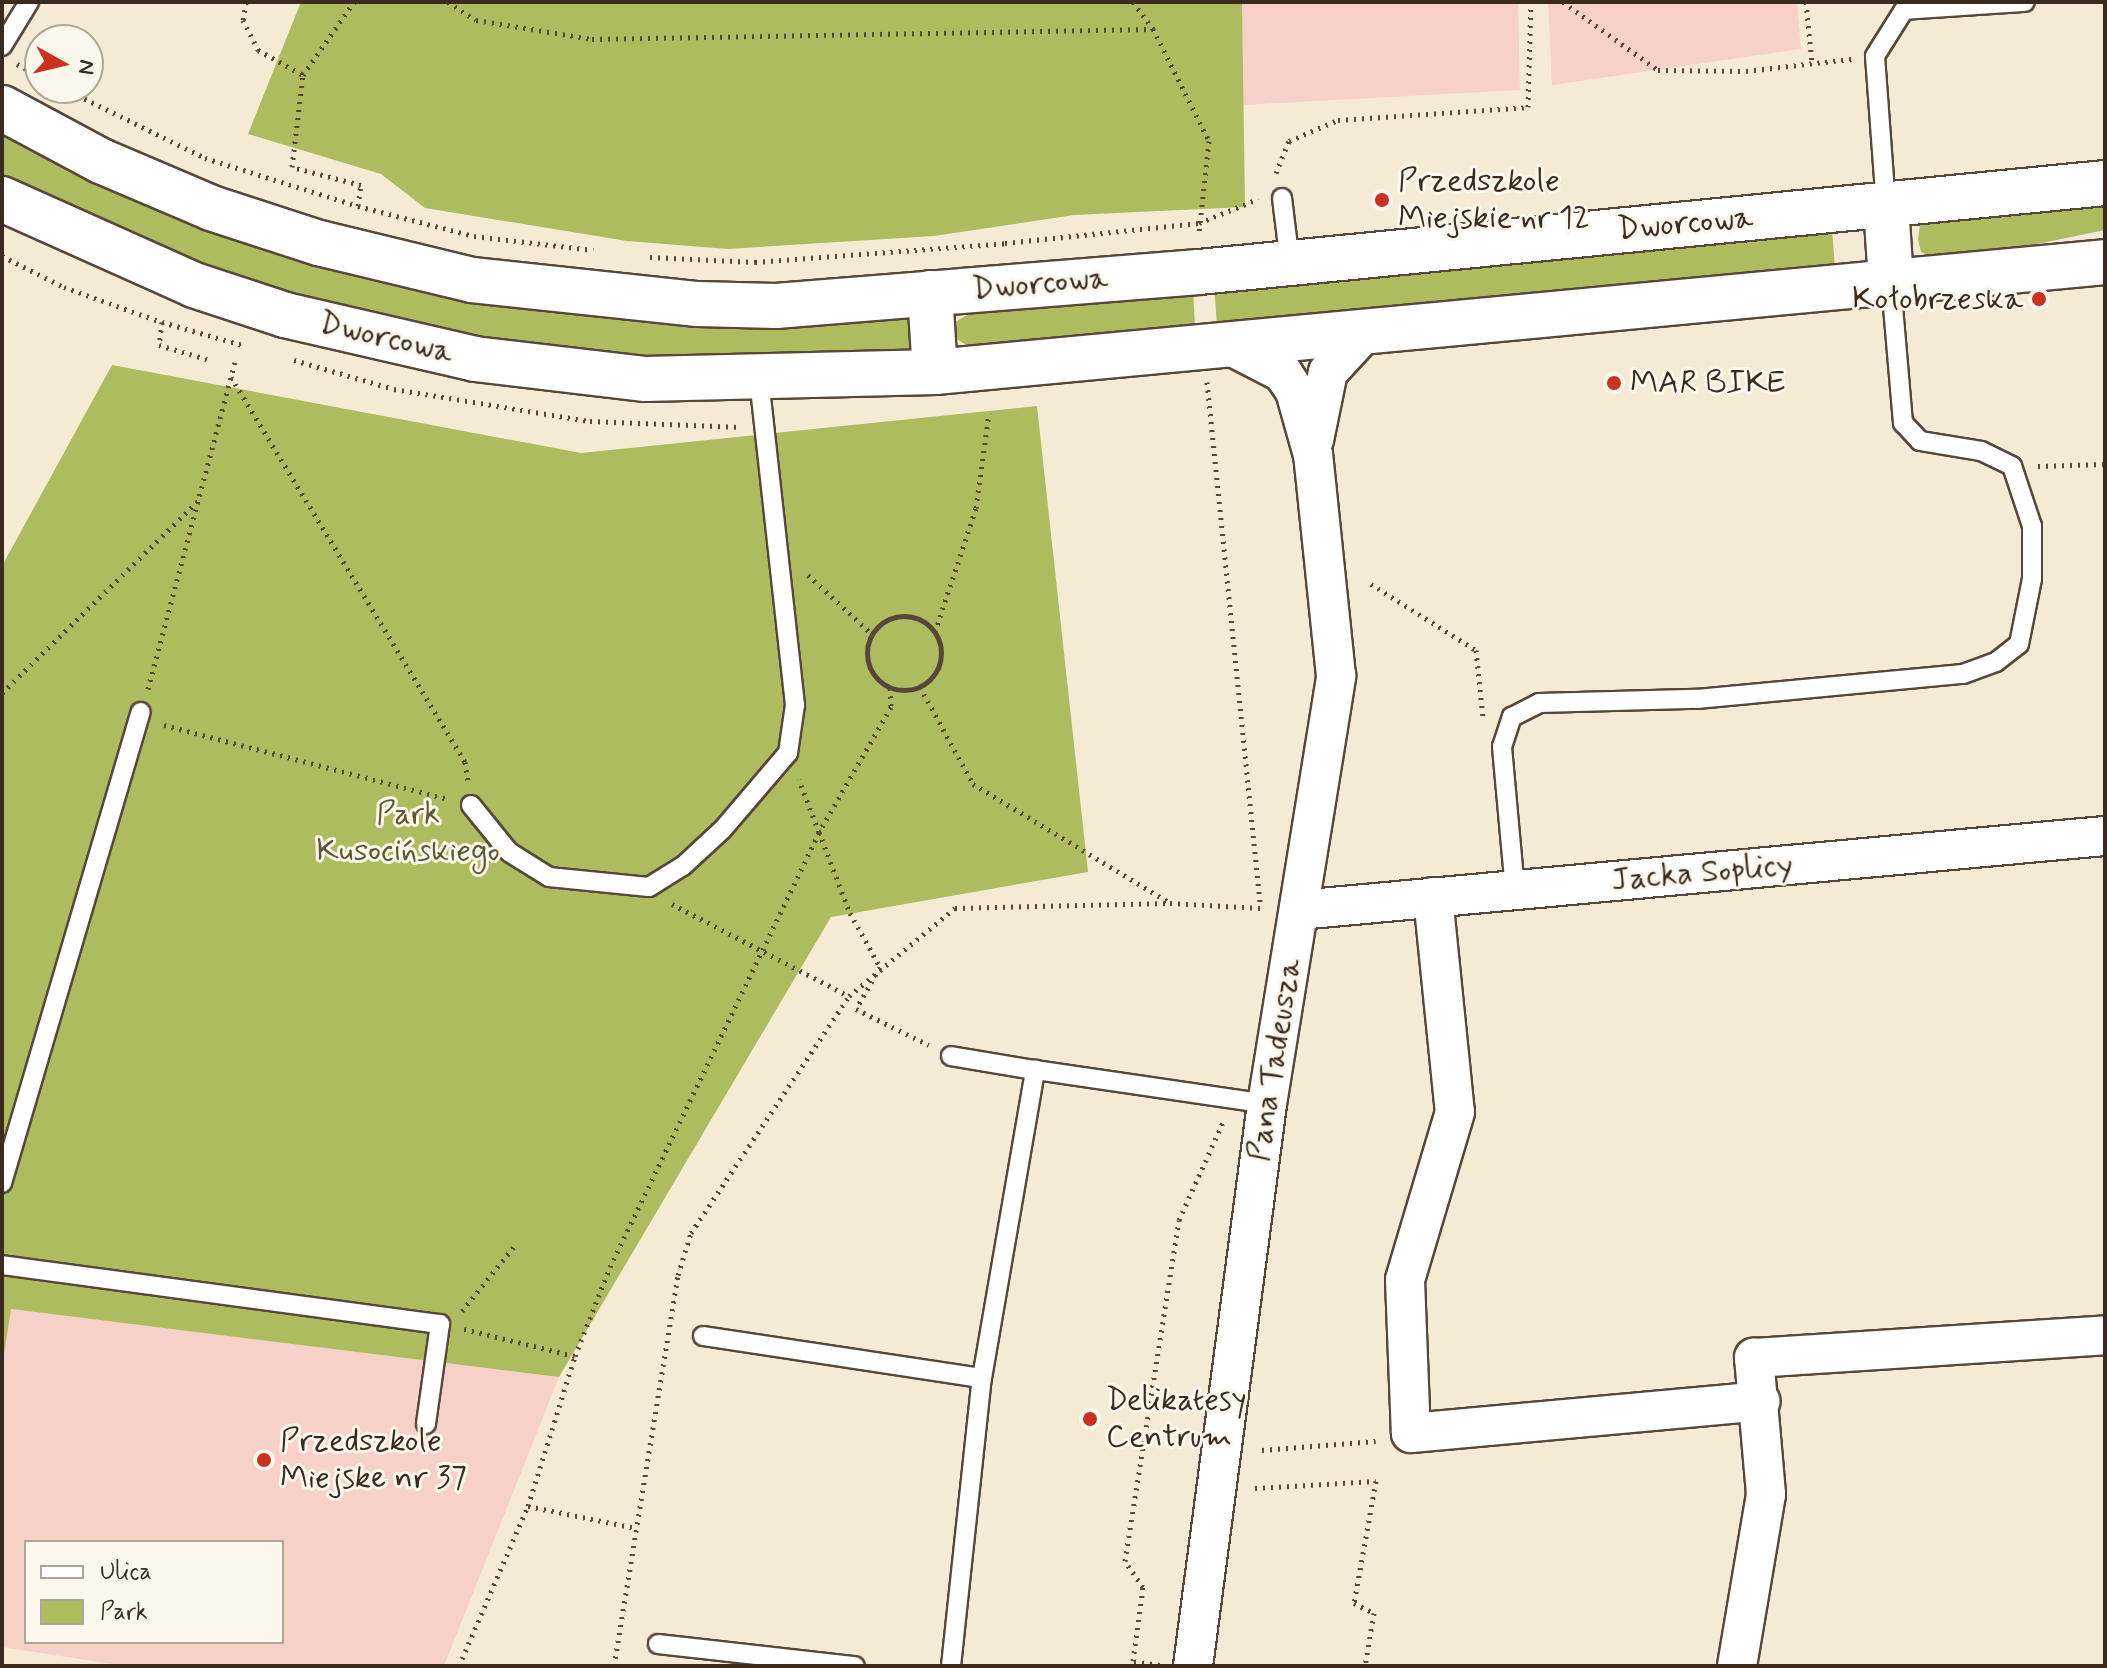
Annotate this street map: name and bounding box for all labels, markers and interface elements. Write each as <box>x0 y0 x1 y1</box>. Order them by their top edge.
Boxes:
north arrow <box>24 24 104 104</box>
text: N <box>71 58 101 76</box>
place label: Przedszkole Miejskie nr 12 <box>1398 163 1590 238</box>
marker: Przedszkole Miejskie nr 12 <box>1373 191 1391 209</box>
street label: Dworcowa <box>1616 199 1754 249</box>
street label: Dworcowa <box>971 259 1109 309</box>
place label: Kołobrzeska <box>1852 280 2023 318</box>
marker: Kołobrzeska <box>2030 290 2048 308</box>
street label: Dworcowa <box>315 304 457 372</box>
place label: MAR BIKE <box>1630 364 1787 402</box>
marker: MAR BIKE <box>1605 374 1623 392</box>
park label: Park Kusocińskiego <box>316 796 500 871</box>
street label: Jacka Soplicy <box>1609 846 1795 900</box>
street label: Pana Tadeusza <box>1240 958 1310 1162</box>
place label: Delikatesy Centrum <box>1106 1382 1247 1457</box>
marker: Delikatesy Centrum <box>1081 1410 1099 1428</box>
place label: Przedszkole Miejske nr 37 <box>280 1423 463 1498</box>
marker: Przedszkole Miejske nr 37 <box>255 1451 273 1469</box>
legend <box>24 1540 284 1644</box>
text: Ulica <box>100 1557 152 1588</box>
text: Park <box>100 1597 148 1628</box>

